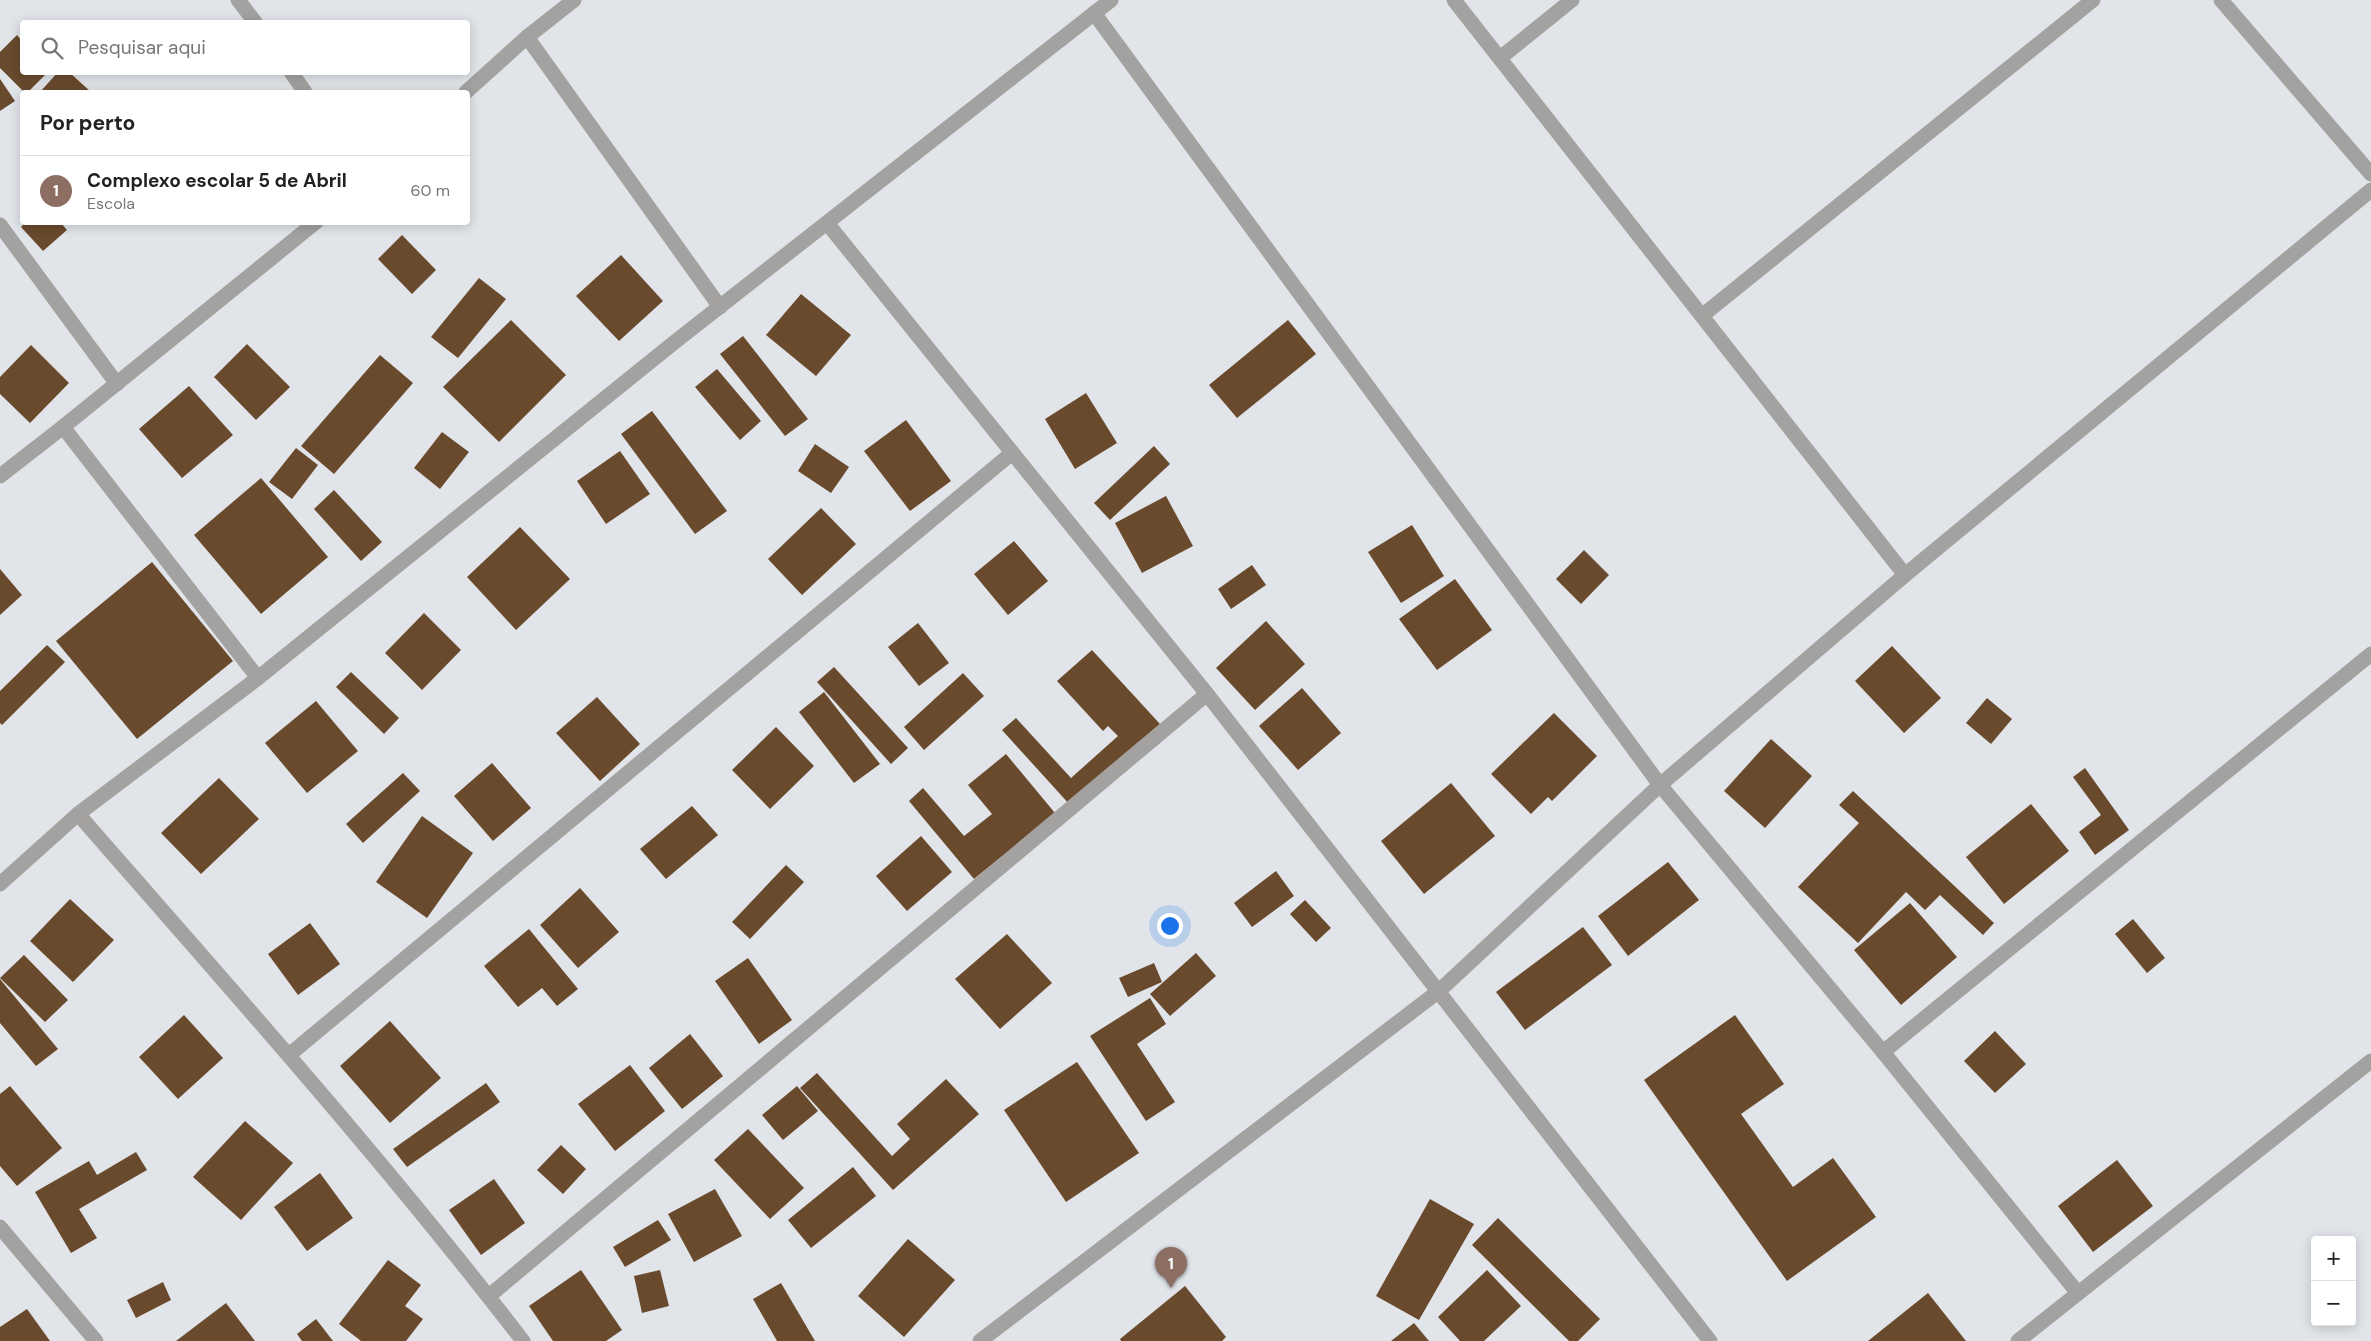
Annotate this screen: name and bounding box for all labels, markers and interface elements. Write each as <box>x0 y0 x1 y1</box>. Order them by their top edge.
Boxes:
search box <box>20 20 470 75</box>
icon: search <box>38 34 66 62</box>
text: Pesquisar aqui <box>78 35 206 60</box>
text: Por perto <box>40 109 135 137</box>
text: Complexo escolar 5 de Abril <box>87 168 347 193</box>
text: 1 <box>53 180 59 201</box>
text: 60 m <box>410 180 450 201</box>
text: Escola <box>87 193 135 214</box>
your location <box>1157 913 1183 939</box>
map controls <box>2311 1236 2356 1326</box>
button: + <box>2311 1236 2356 1281</box>
pin: 1 <box>1155 1247 1187 1288</box>
button: − <box>2311 1281 2356 1326</box>

